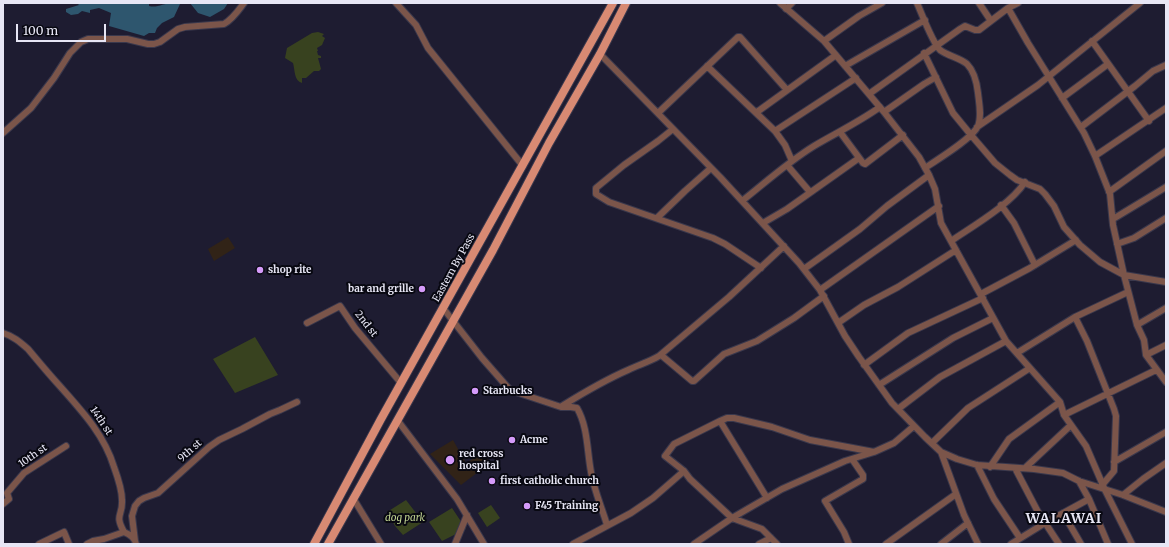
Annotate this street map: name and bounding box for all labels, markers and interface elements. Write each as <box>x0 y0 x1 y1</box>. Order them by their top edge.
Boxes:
scale bar <box>18 16 108 42</box>
text: 100 m <box>23 23 58 38</box>
street label: Eastern By Pass <box>430 232 478 304</box>
place label: shop rite <box>268 264 312 276</box>
marker: shop rite <box>255 265 265 275</box>
place label: bar and grille <box>348 283 414 295</box>
marker: bar and grille <box>417 284 427 294</box>
street label: 2nd st <box>352 309 380 339</box>
place label: Starbucks <box>483 385 532 397</box>
marker: Starbucks <box>470 386 480 396</box>
street label: 14th st <box>87 405 115 437</box>
place label: Acme <box>520 434 548 446</box>
marker: Acme <box>507 435 517 445</box>
street label: 9th st <box>176 437 204 465</box>
street label: 10th st <box>16 442 50 470</box>
place label: red cross hospital <box>459 448 503 472</box>
marker: red cross hospital <box>444 454 456 466</box>
place label: first catholic church <box>500 475 599 487</box>
marker: first catholic church <box>487 476 497 486</box>
place label: F45 Training <box>535 500 598 512</box>
marker: F45 Training <box>522 501 532 511</box>
district label: WALAWAI <box>1026 511 1102 527</box>
park label: dog park <box>385 512 425 524</box>

